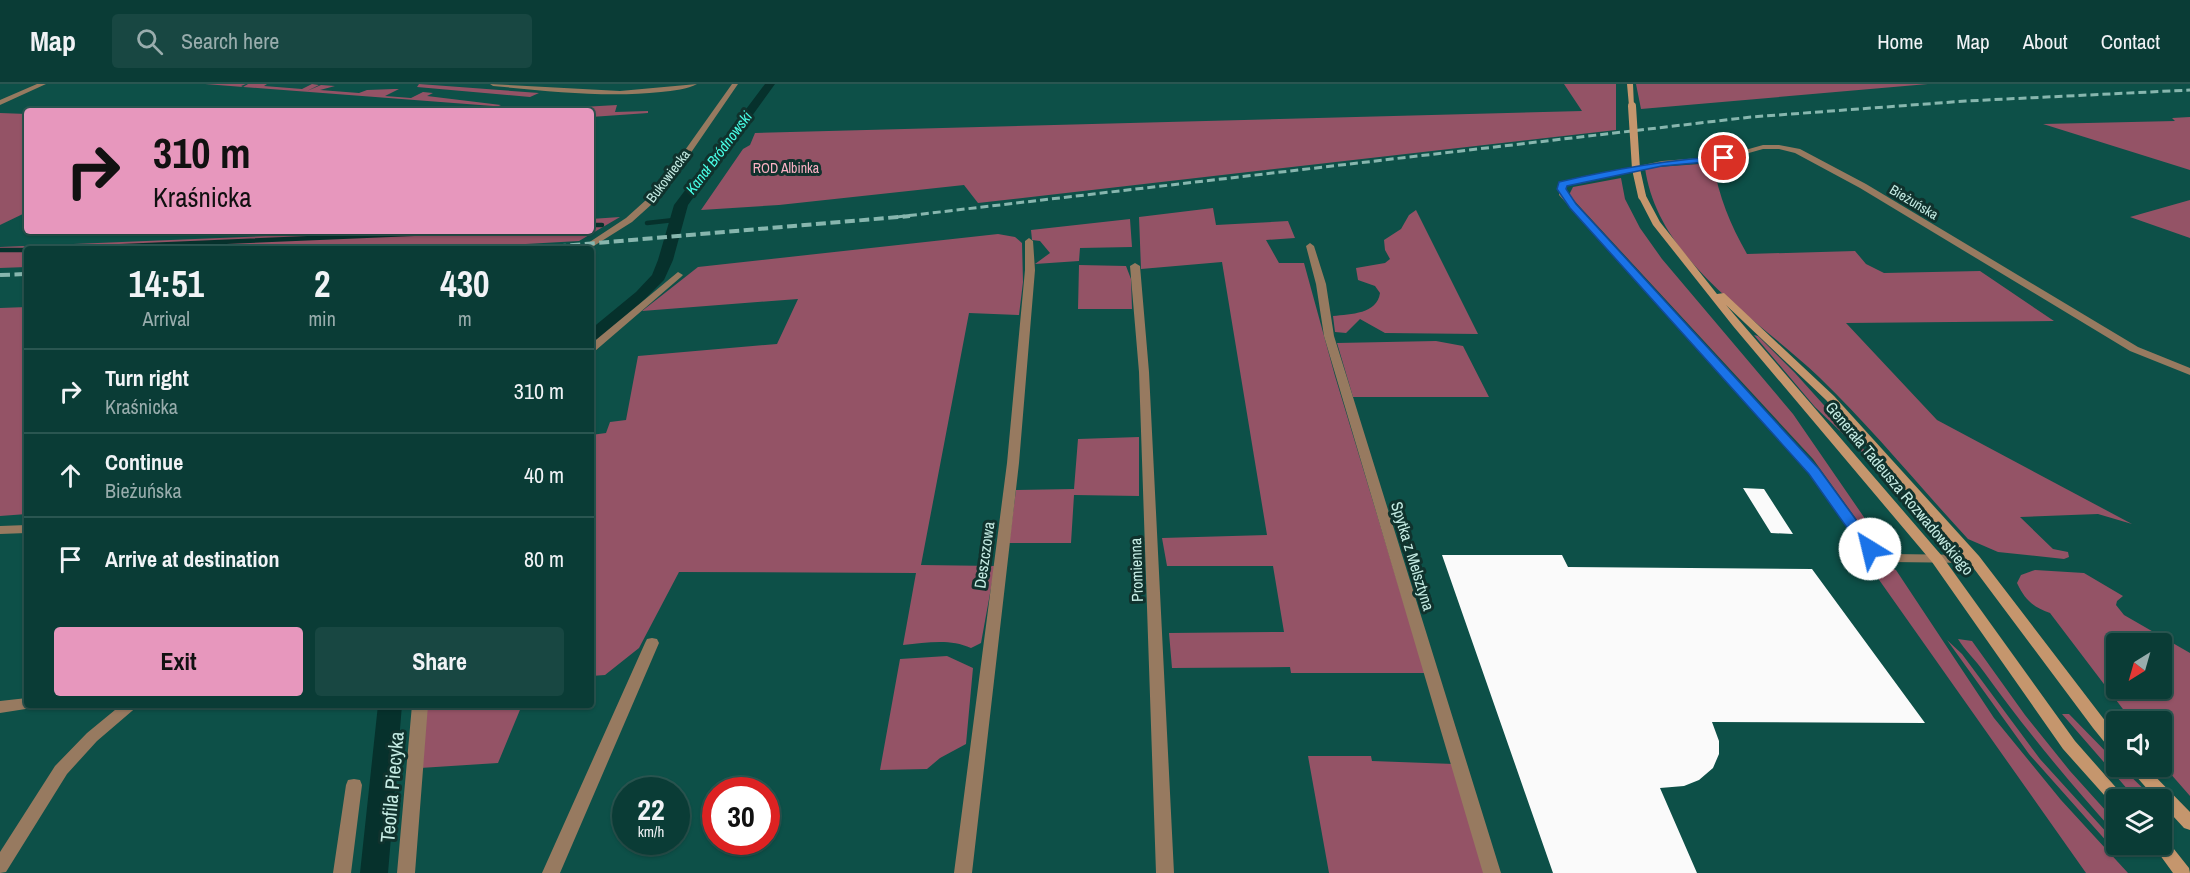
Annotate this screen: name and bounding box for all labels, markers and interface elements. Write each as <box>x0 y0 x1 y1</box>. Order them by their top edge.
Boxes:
search box <box>112 14 532 68</box>
text: Map <box>30 22 76 60</box>
icon: search <box>133 25 166 58</box>
text: Search here <box>181 26 279 56</box>
text: Home <box>1877 27 1923 56</box>
text: Map <box>1956 27 1990 56</box>
text: About <box>2023 27 2068 56</box>
text: Contact <box>2101 27 2160 56</box>
water label: Kanał Bródnowski <box>680 106 757 199</box>
text: 310 m <box>153 125 251 181</box>
icon: right <box>54 132 132 210</box>
pin <box>1698 132 1749 183</box>
icon: arrive <box>1707 141 1740 174</box>
street label: Bukowiecka <box>642 145 694 206</box>
park label: ROD Albinka <box>753 159 820 177</box>
text: Kraśnicka <box>153 179 251 215</box>
street label: Bieżuńska <box>1886 180 1942 224</box>
text: 14:51 <box>128 260 204 308</box>
text: 2 <box>314 260 330 308</box>
text: 430 <box>440 260 490 308</box>
text: Arrival <box>143 305 190 332</box>
text: min <box>308 305 336 332</box>
text: m <box>458 305 472 332</box>
text: Turn right <box>105 363 189 393</box>
icon: right <box>54 375 87 408</box>
text: 310 m <box>514 376 564 406</box>
text: Kraśnicka <box>105 393 178 420</box>
street label: Generała Tadeusza Rozwadowskiego <box>1821 397 1979 579</box>
text: Continue <box>105 447 183 477</box>
icon: ahead <box>54 459 87 492</box>
text: 40 m <box>524 460 564 490</box>
text: Bieżuńska <box>105 477 182 504</box>
street label: Spytka z Melsztyna <box>1386 499 1440 614</box>
position arrow <box>1838 517 1902 581</box>
street label: Deszczowa <box>968 520 1000 590</box>
street label: Promienna <box>1124 537 1148 602</box>
icon: arrive <box>54 543 87 576</box>
text: Arrive at destination <box>105 544 279 574</box>
text: 80 m <box>524 544 564 574</box>
button: Exit <box>54 627 303 696</box>
button: Share <box>315 627 564 696</box>
north arrow <box>2106 633 2172 699</box>
map controls <box>2106 633 2172 855</box>
button: sound <box>2106 711 2172 777</box>
street label: Teofila Piecyka <box>373 730 410 844</box>
speed limit sign: 30 <box>702 777 780 855</box>
text: 22 <box>637 789 665 829</box>
button: layers <box>2106 789 2172 855</box>
text: km/h <box>638 821 664 842</box>

